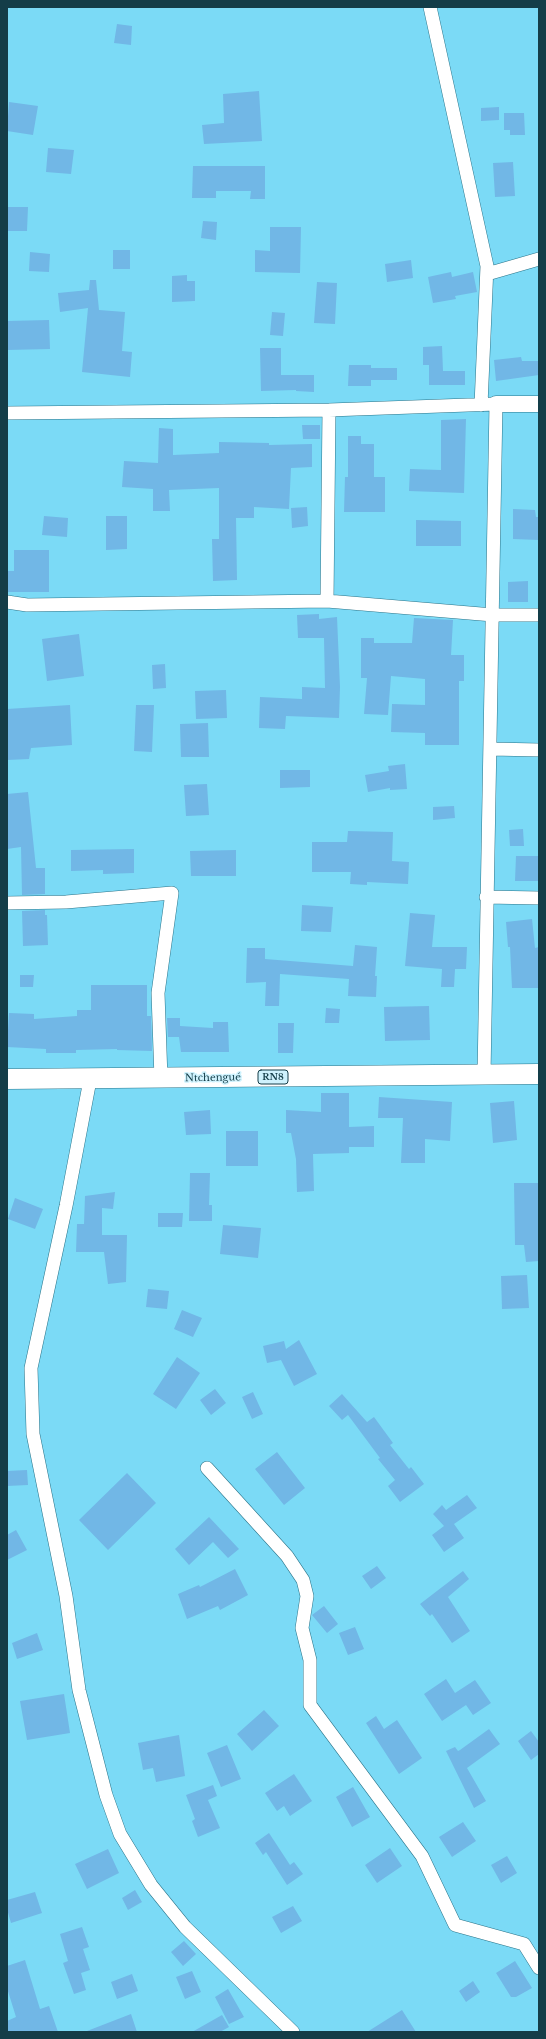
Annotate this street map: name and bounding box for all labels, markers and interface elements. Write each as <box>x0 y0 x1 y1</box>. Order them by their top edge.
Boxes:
road number: RN8 <box>258 1070 288 1084</box>
street label: Ntchengué <box>185 1072 241 1084</box>

